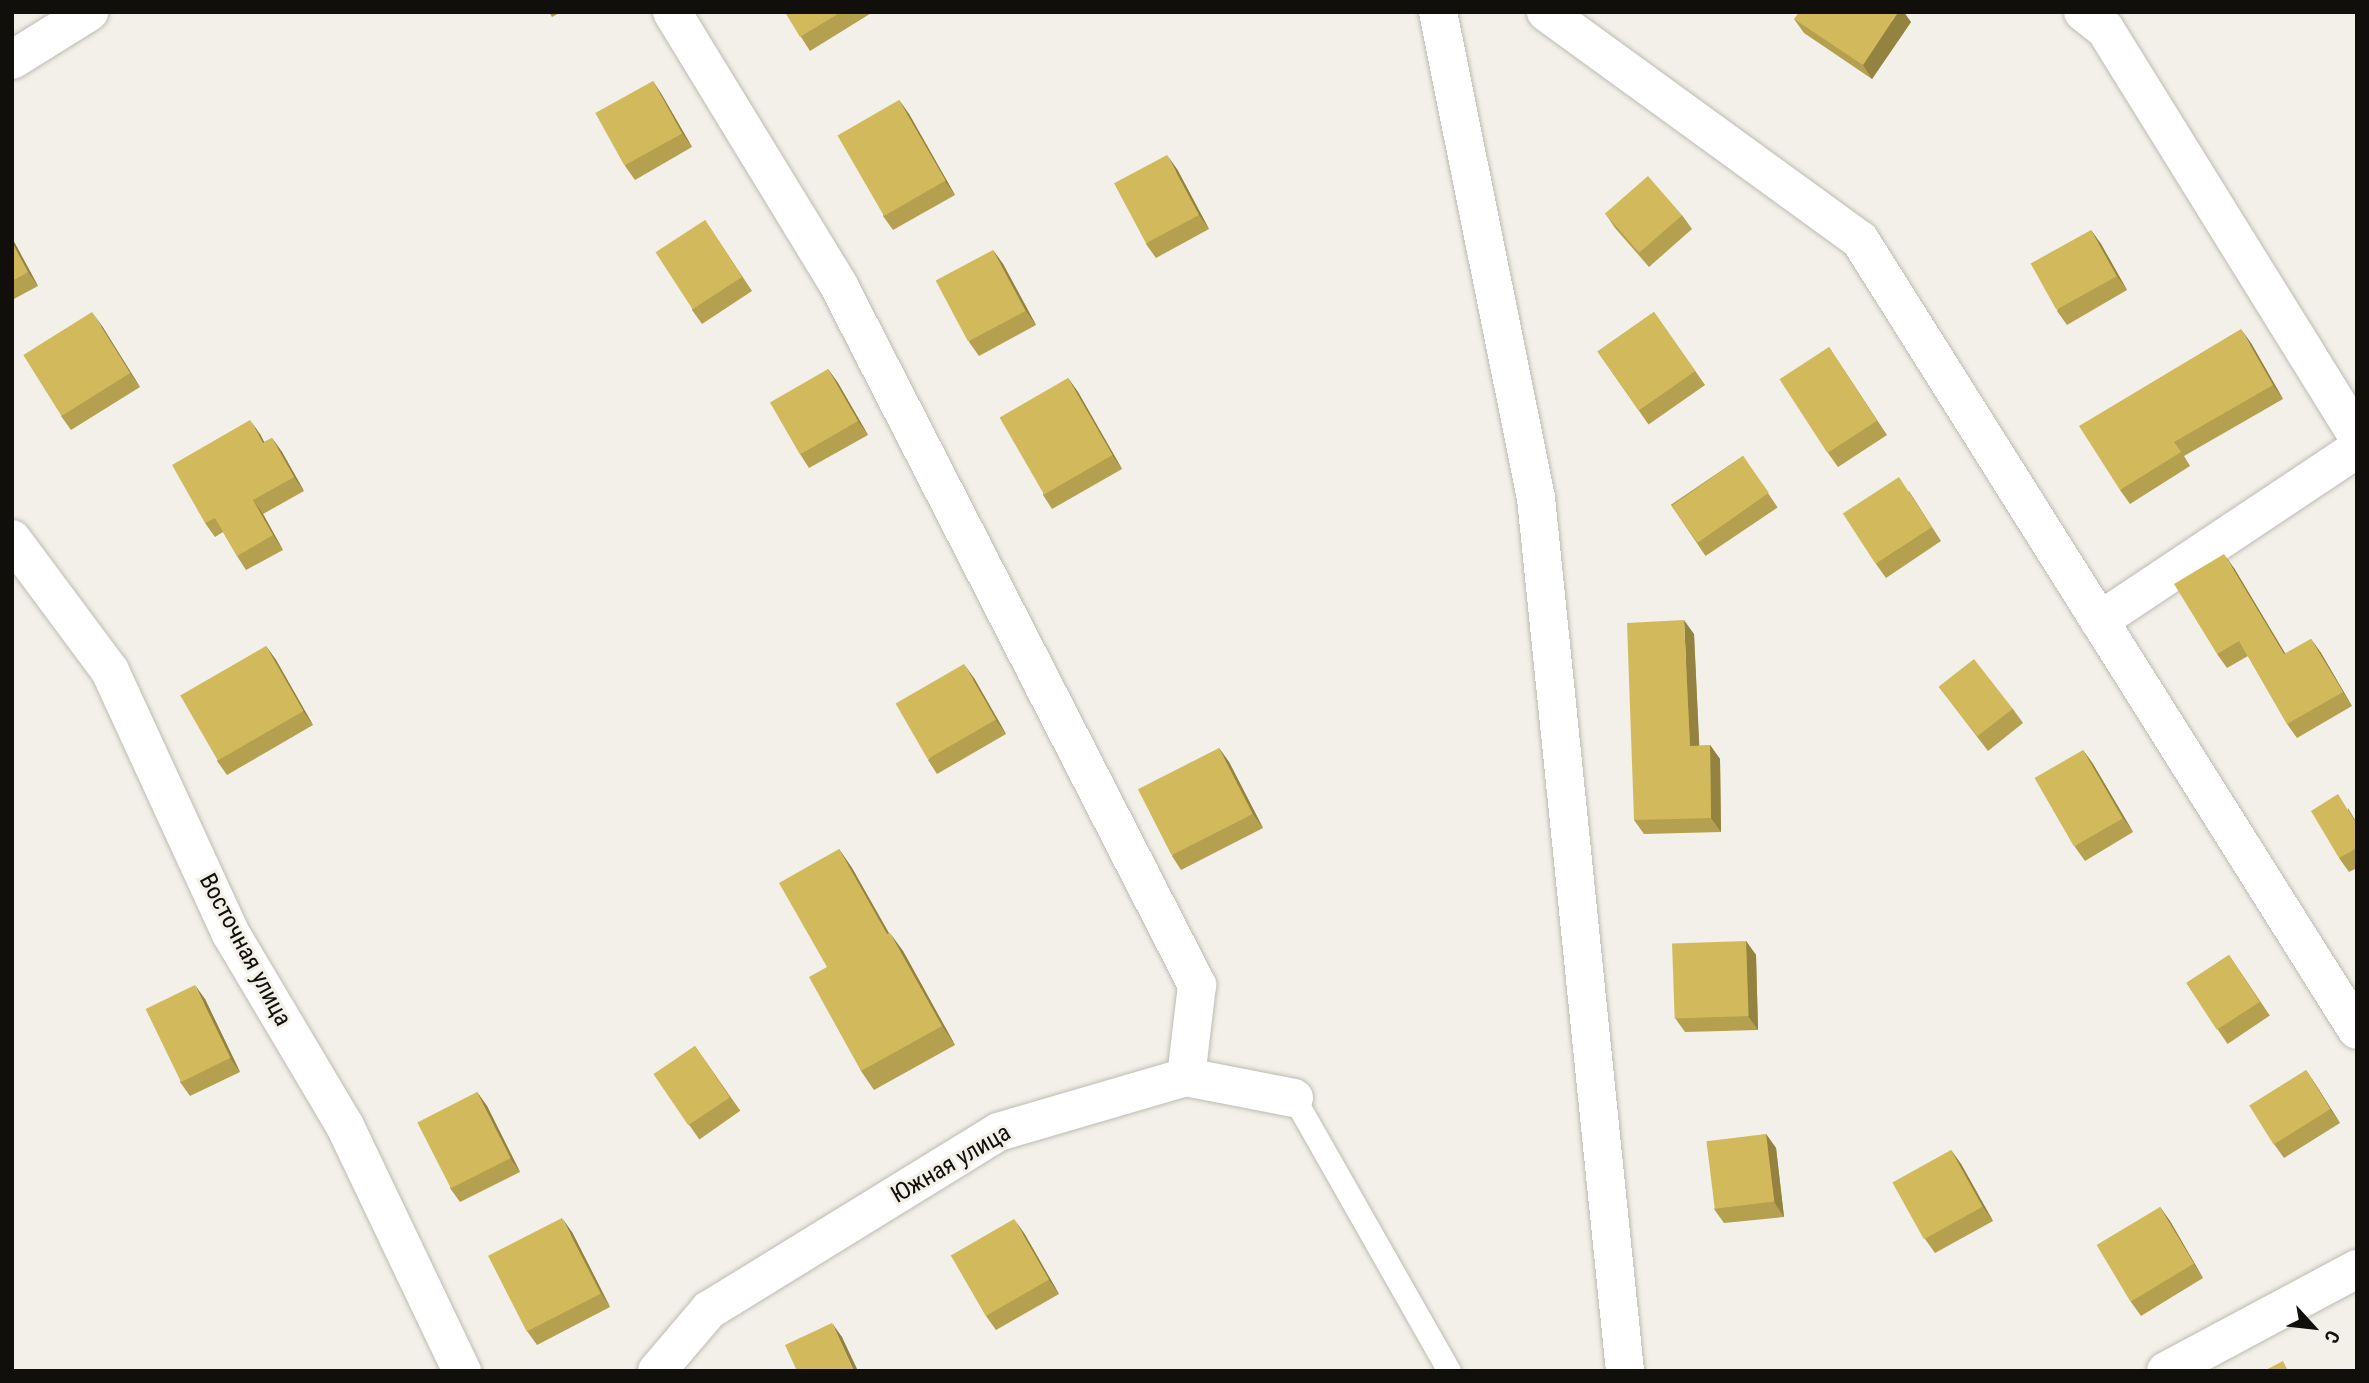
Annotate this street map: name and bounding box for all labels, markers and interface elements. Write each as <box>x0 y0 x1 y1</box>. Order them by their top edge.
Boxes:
street label: Восточная улица <box>193 869 297 1031</box>
street label: Южная улица <box>886 1118 1016 1210</box>
north arrow <box>2278 1292 2348 1362</box>
text: С <box>2319 1327 2345 1347</box>

